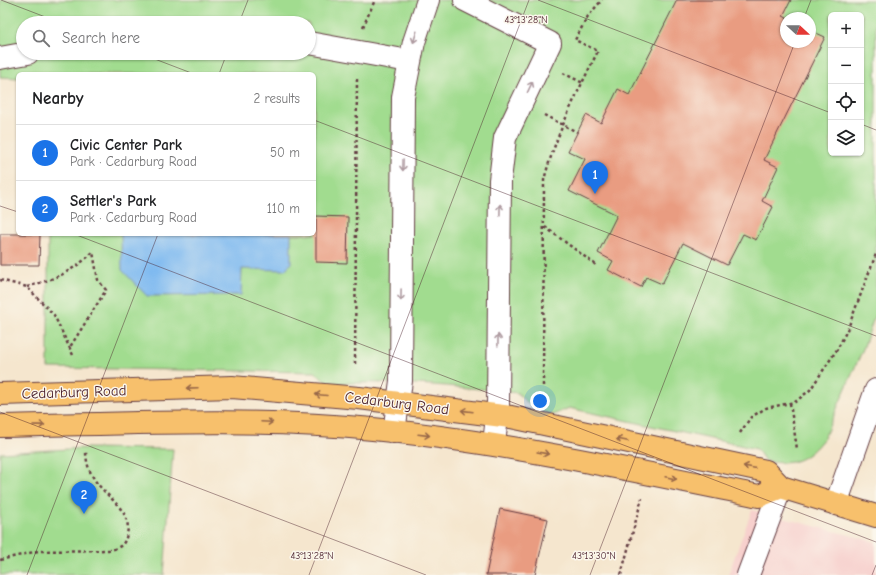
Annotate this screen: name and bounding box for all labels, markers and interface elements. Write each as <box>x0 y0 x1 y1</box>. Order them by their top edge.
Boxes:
north arrow <box>780 12 816 48</box>
map controls <box>828 12 864 156</box>
button: + <box>828 12 864 48</box>
text: 43°13'28"N <box>504 14 548 26</box>
search box <box>16 16 316 60</box>
icon: search <box>30 27 52 49</box>
text: Search here <box>62 29 140 47</box>
one-way arrow <box>411 30 418 43</box>
button: − <box>828 48 864 84</box>
one-way arrow <box>527 81 534 93</box>
button: locate <box>828 84 864 120</box>
text: Nearby <box>32 89 83 108</box>
text: 2 results <box>253 91 300 106</box>
button: layers <box>828 120 864 156</box>
text: Civic Center Park <box>70 136 182 154</box>
text: 1 <box>42 145 48 160</box>
text: 50 m <box>270 145 300 160</box>
text: Park · Cedarburg Road <box>70 154 197 169</box>
one-way arrow <box>399 158 407 171</box>
pin: 1 <box>582 161 608 194</box>
text: Settler's Park <box>70 192 156 210</box>
text: 2 <box>42 201 48 216</box>
text: 110 m <box>267 201 300 216</box>
one-way arrow <box>496 204 504 217</box>
text: Park · Cedarburg Road <box>70 210 197 225</box>
one-way arrow <box>397 288 405 301</box>
one-way arrow <box>495 334 502 347</box>
street label: Cedarburg Road <box>21 381 127 403</box>
one-way arrow <box>186 384 199 392</box>
street label: Cedarburg Road <box>344 388 450 418</box>
one-way arrow <box>315 391 328 398</box>
your location <box>530 391 550 411</box>
one-way arrow <box>461 408 474 415</box>
one-way arrow <box>260 419 273 426</box>
one-way arrow <box>32 421 45 429</box>
one-way arrow <box>417 431 430 439</box>
one-way arrow <box>616 436 629 444</box>
one-way arrow <box>536 450 549 458</box>
one-way arrow <box>743 463 756 471</box>
one-way arrow <box>664 474 677 482</box>
pin: 2 <box>71 481 97 514</box>
text: 43°13'28"N <box>290 550 334 562</box>
text: 43°13'30"N <box>572 550 616 562</box>

